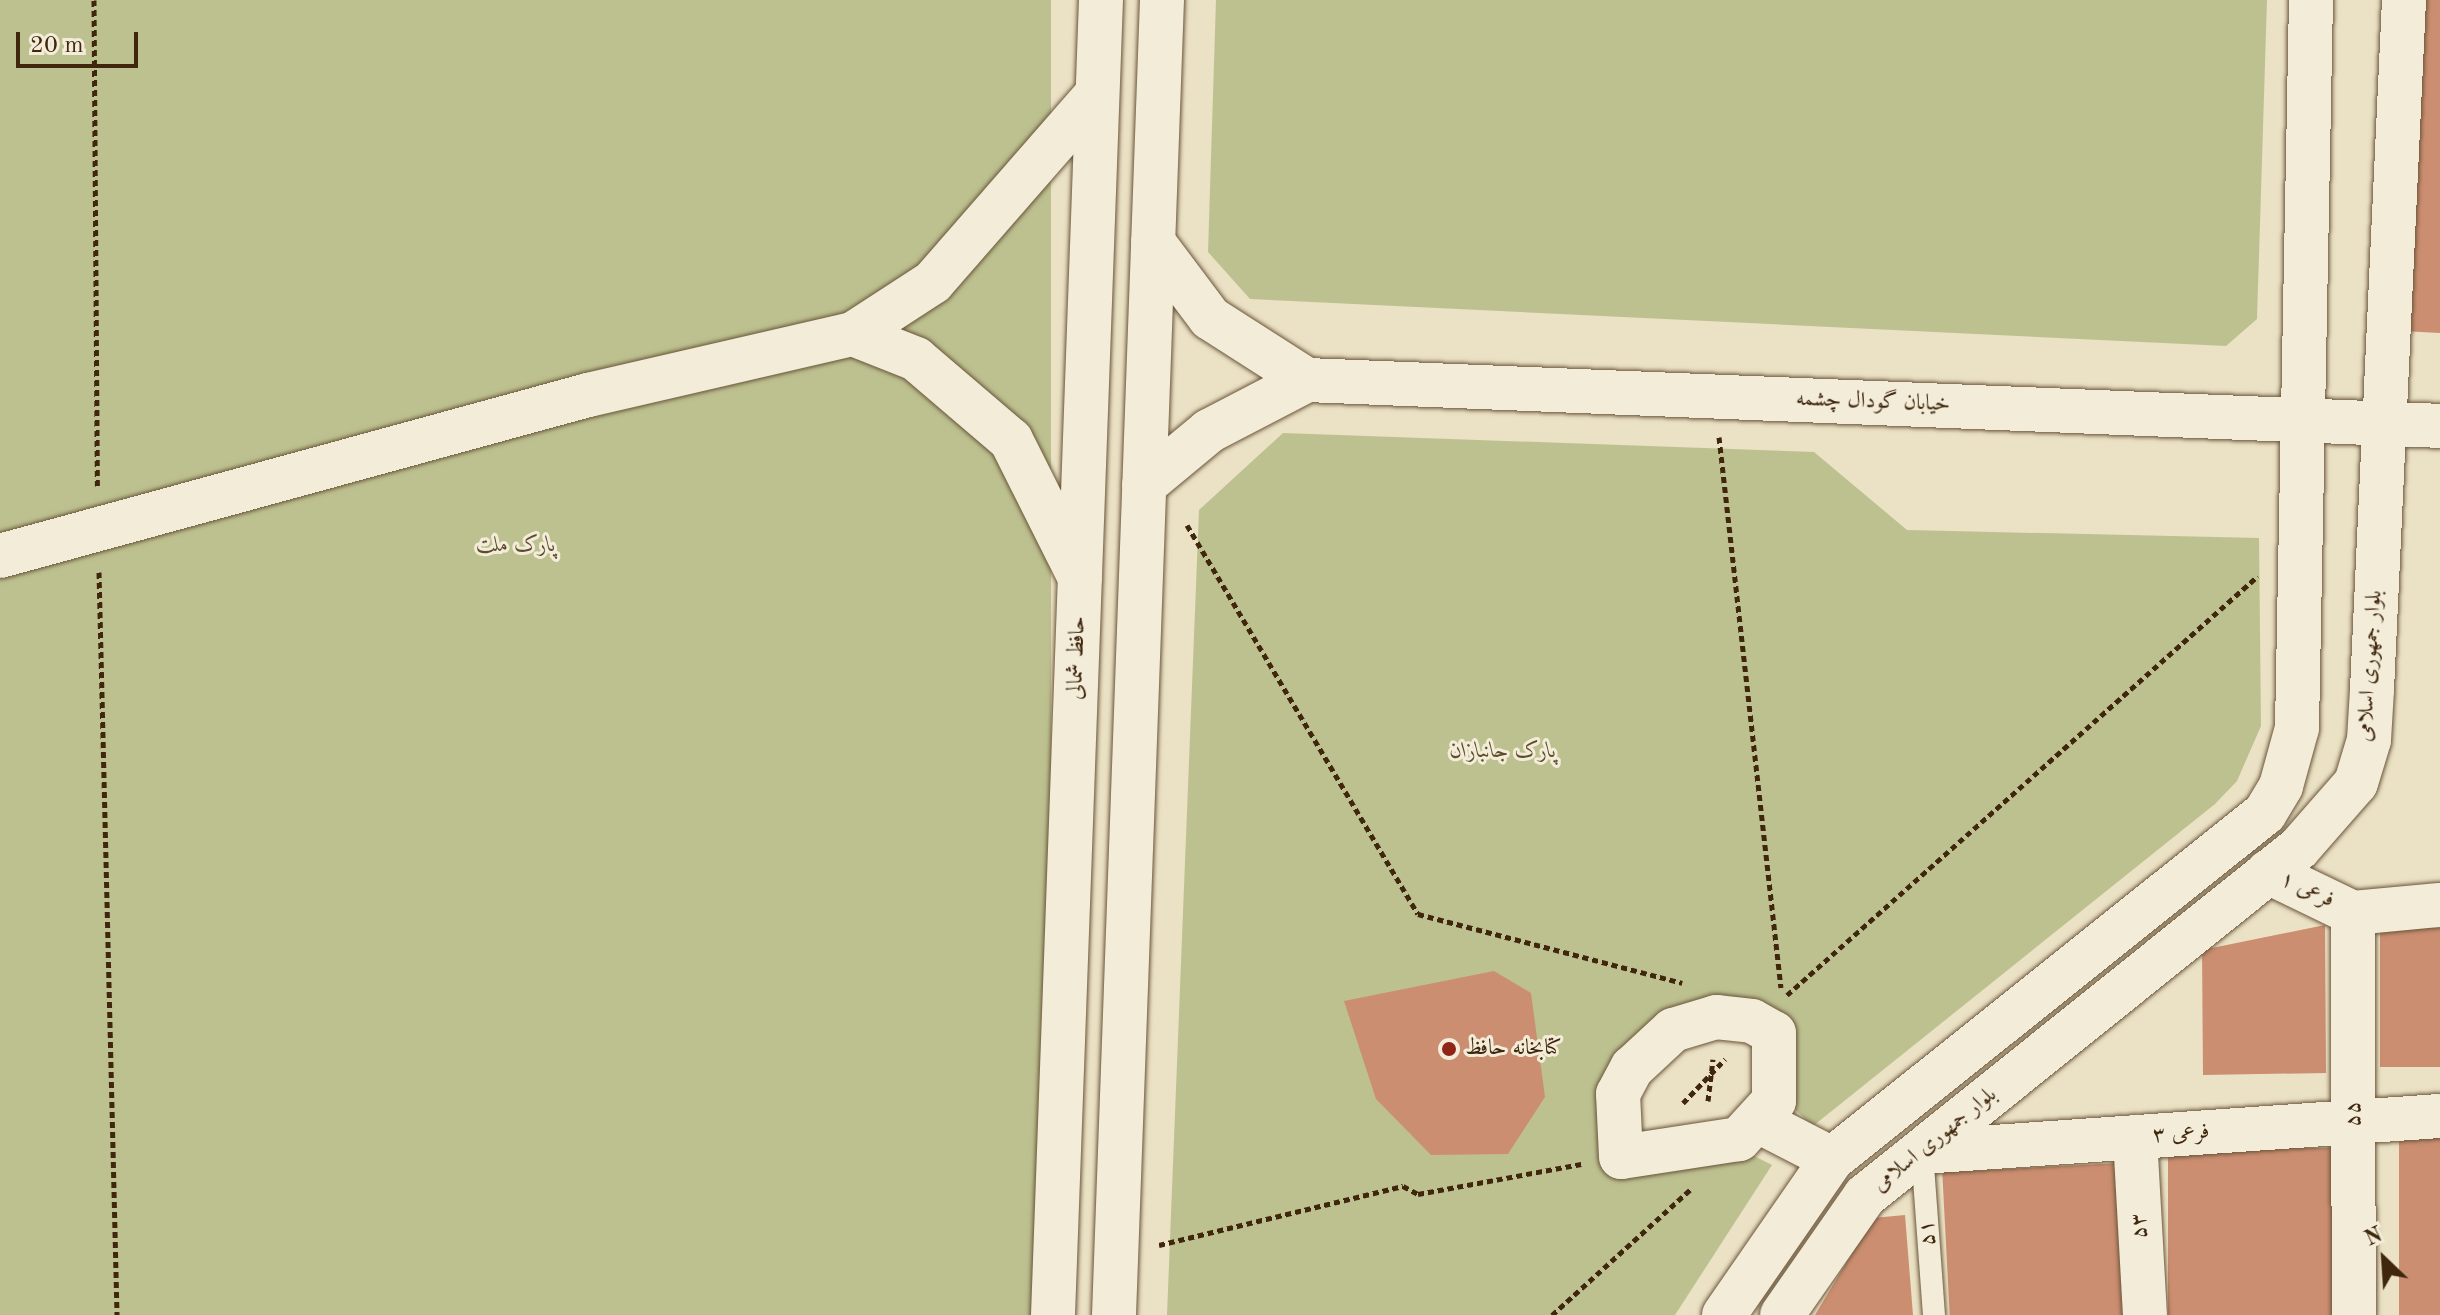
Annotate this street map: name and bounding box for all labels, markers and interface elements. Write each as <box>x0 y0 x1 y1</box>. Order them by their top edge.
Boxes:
scale bar <box>20 16 142 66</box>
text: 20 m <box>30 34 84 58</box>
street label: خیابان گودال چشمه <box>1795 386 1951 418</box>
park label: پارک ملت <box>476 533 556 559</box>
street label: بلوار جمهوری اسلامی <box>2352 589 2388 743</box>
street label: حافظ شمالی <box>1062 616 1092 700</box>
park label: پارک جانبازان <box>1450 739 1556 765</box>
street label: فرعی ۱ <box>2276 866 2338 914</box>
place label: کتابخانه حافظ <box>1465 1036 1562 1062</box>
marker: کتابخانه حافظ <box>1440 1040 1458 1058</box>
street label: بلوار جمهوری اسلامی <box>1868 1082 2002 1198</box>
street label: ۵۵ <box>2341 1101 2367 1127</box>
street label: فرعی ۳ <box>2152 1119 2210 1149</box>
street label: ۵۳ <box>2126 1212 2154 1240</box>
street label: ۵۱ <box>1914 1219 1942 1247</box>
north arrow <box>2344 1219 2424 1299</box>
text: N <box>2362 1224 2386 1251</box>

